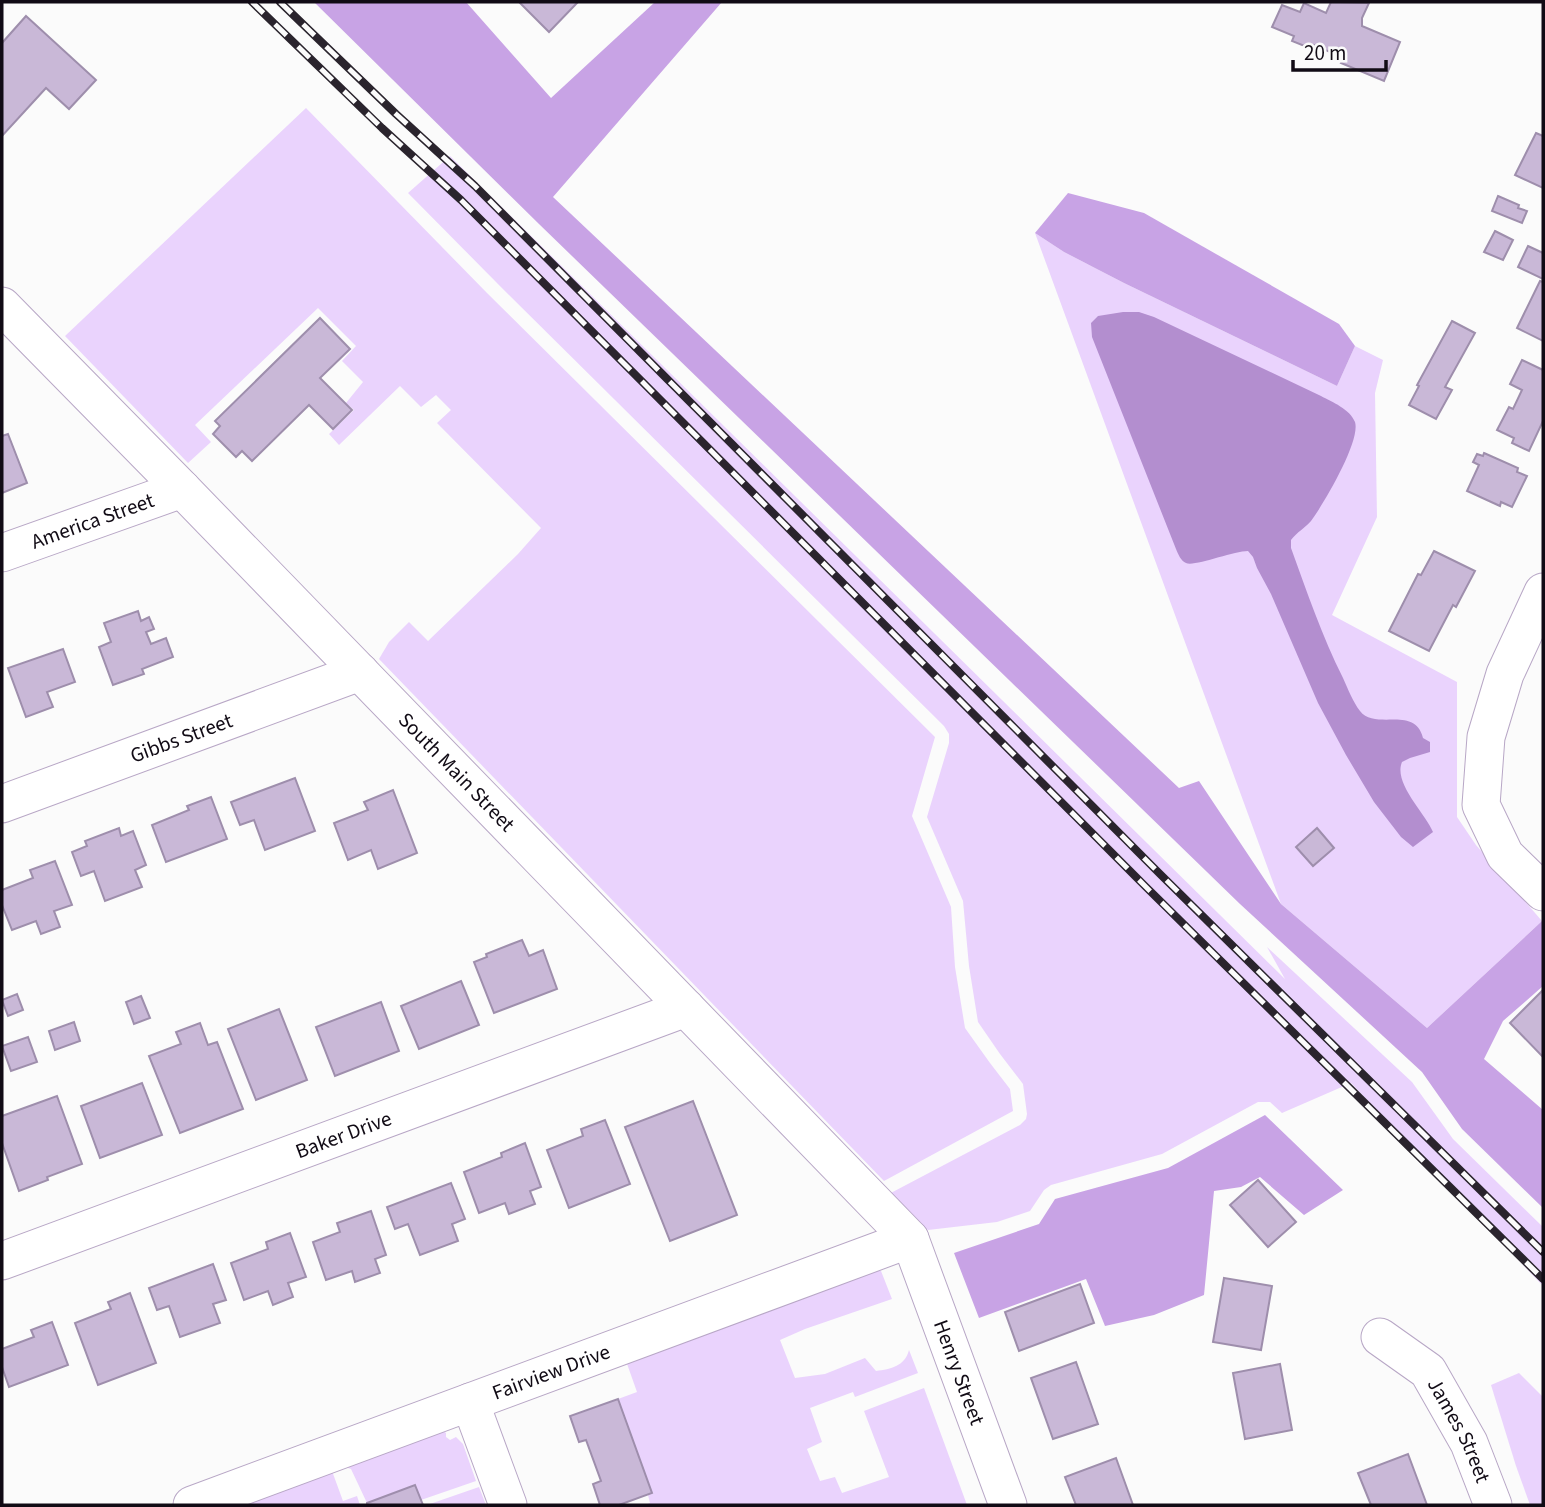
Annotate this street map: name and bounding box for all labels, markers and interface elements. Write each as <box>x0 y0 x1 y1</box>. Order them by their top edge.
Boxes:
scale bar <box>1293 28 1386 72</box>
text: 20 m <box>1304 38 1346 68</box>
street label: America Street <box>27 485 158 557</box>
street label: Gibbs Street <box>126 705 237 771</box>
street label: South Main Street <box>391 705 522 838</box>
street label: Baker Drive <box>291 1103 396 1166</box>
street label: Henry Street <box>926 1315 992 1429</box>
street label: Fairview Drive <box>488 1336 614 1407</box>
street label: James Street <box>1420 1372 1498 1487</box>

